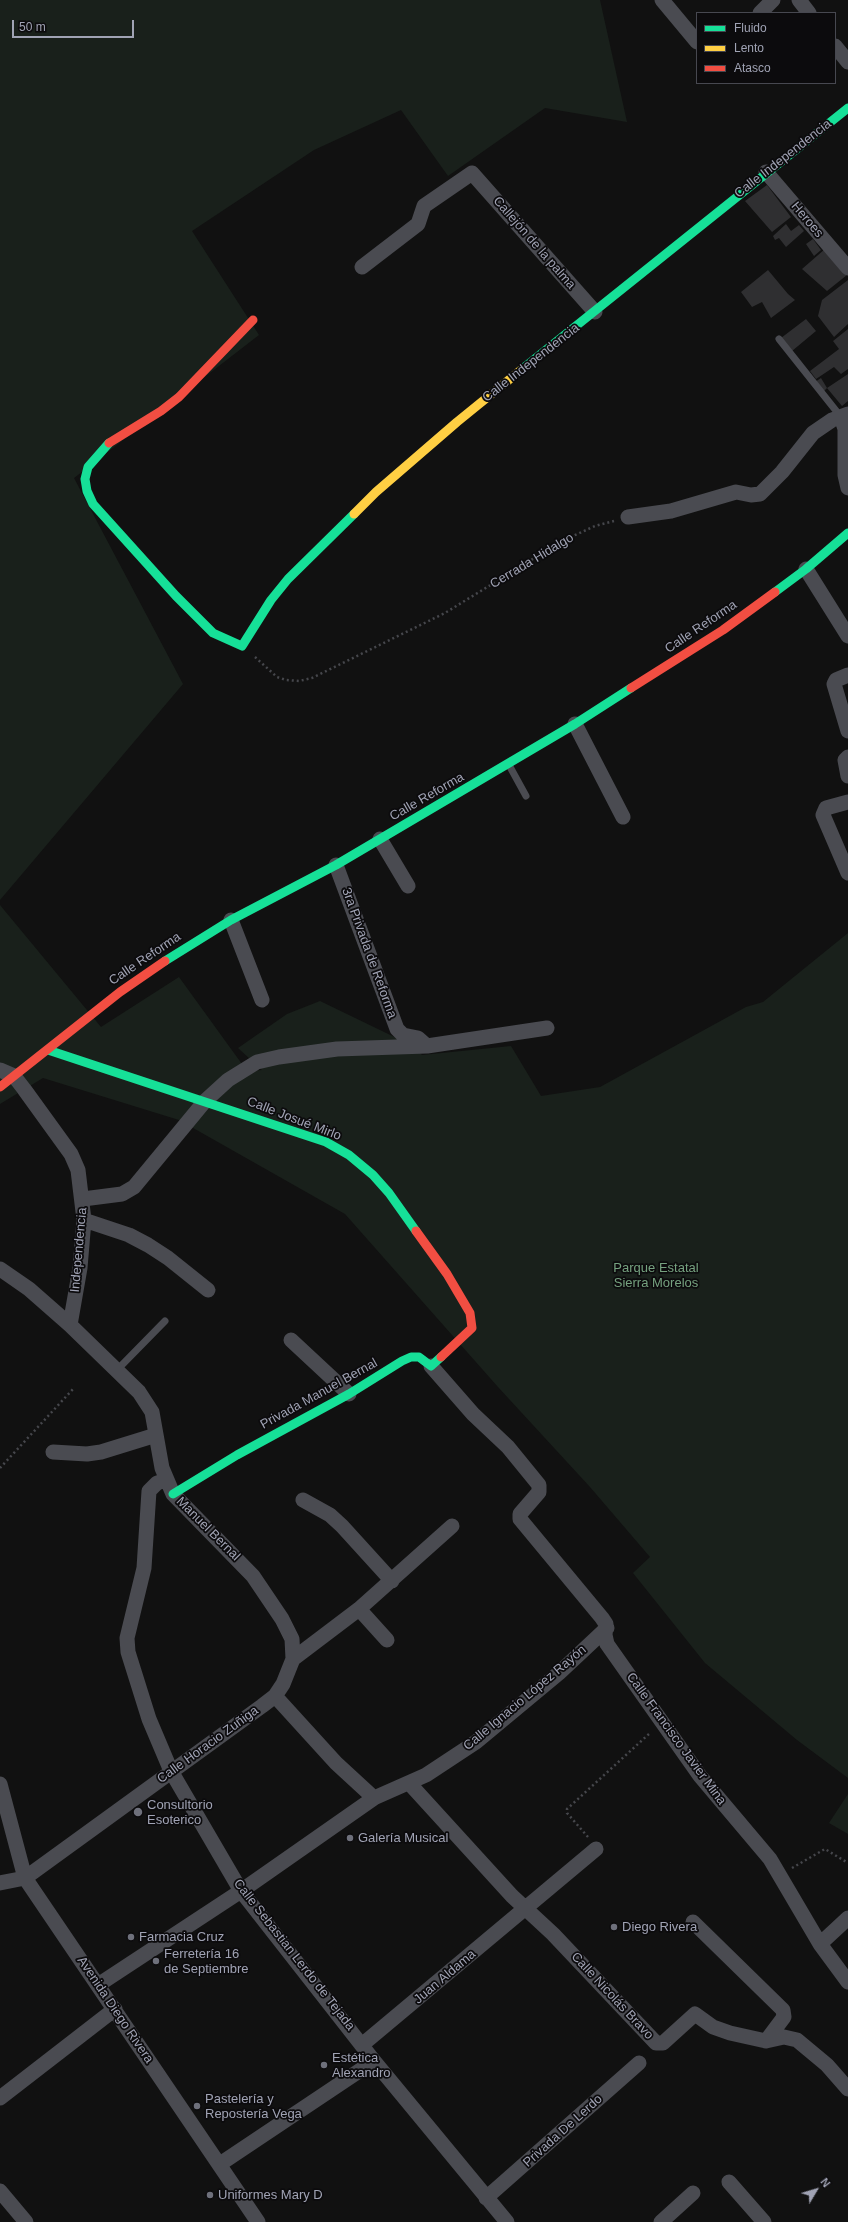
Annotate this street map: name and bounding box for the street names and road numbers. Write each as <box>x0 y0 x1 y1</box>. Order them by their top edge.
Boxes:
street label: Calle Independencia <box>731 116 835 202</box>
street label: Callejón de la palma <box>489 193 579 293</box>
street label: Heroes <box>788 199 826 241</box>
street label: Calle Independencia <box>479 320 583 406</box>
street label: Cerrada Hidalgo <box>487 530 577 592</box>
street label: Calle Reforma <box>662 597 740 657</box>
street label: Calle Reforma <box>387 769 467 825</box>
street label: 3ra Privada de Reforma <box>338 885 400 1021</box>
street label: Calle Reforma <box>106 929 184 989</box>
street label: Calle Josué Mirlo <box>245 1094 343 1144</box>
street label: Independencia <box>68 1207 90 1293</box>
street label: Privada Manuel Bernal <box>258 1355 380 1433</box>
street label: Manuel Bernal <box>173 1494 243 1564</box>
street label: Calle Ignacio López Rayón <box>460 1642 590 1754</box>
street label: Calle Francisco Javier Mina <box>623 1670 729 1808</box>
street label: Calle Horacio Zuñiga <box>154 1703 262 1787</box>
street label: Calle Sebastian Lerdo de Tejada <box>230 1876 358 2034</box>
street label: Juan Aldama <box>411 1947 479 2007</box>
street label: Calle Nicolás Bravo <box>568 1949 656 2043</box>
street label: Avenida Diego Rivera <box>73 1954 157 2066</box>
street label: Privada De Lerdo <box>520 2091 606 2171</box>

